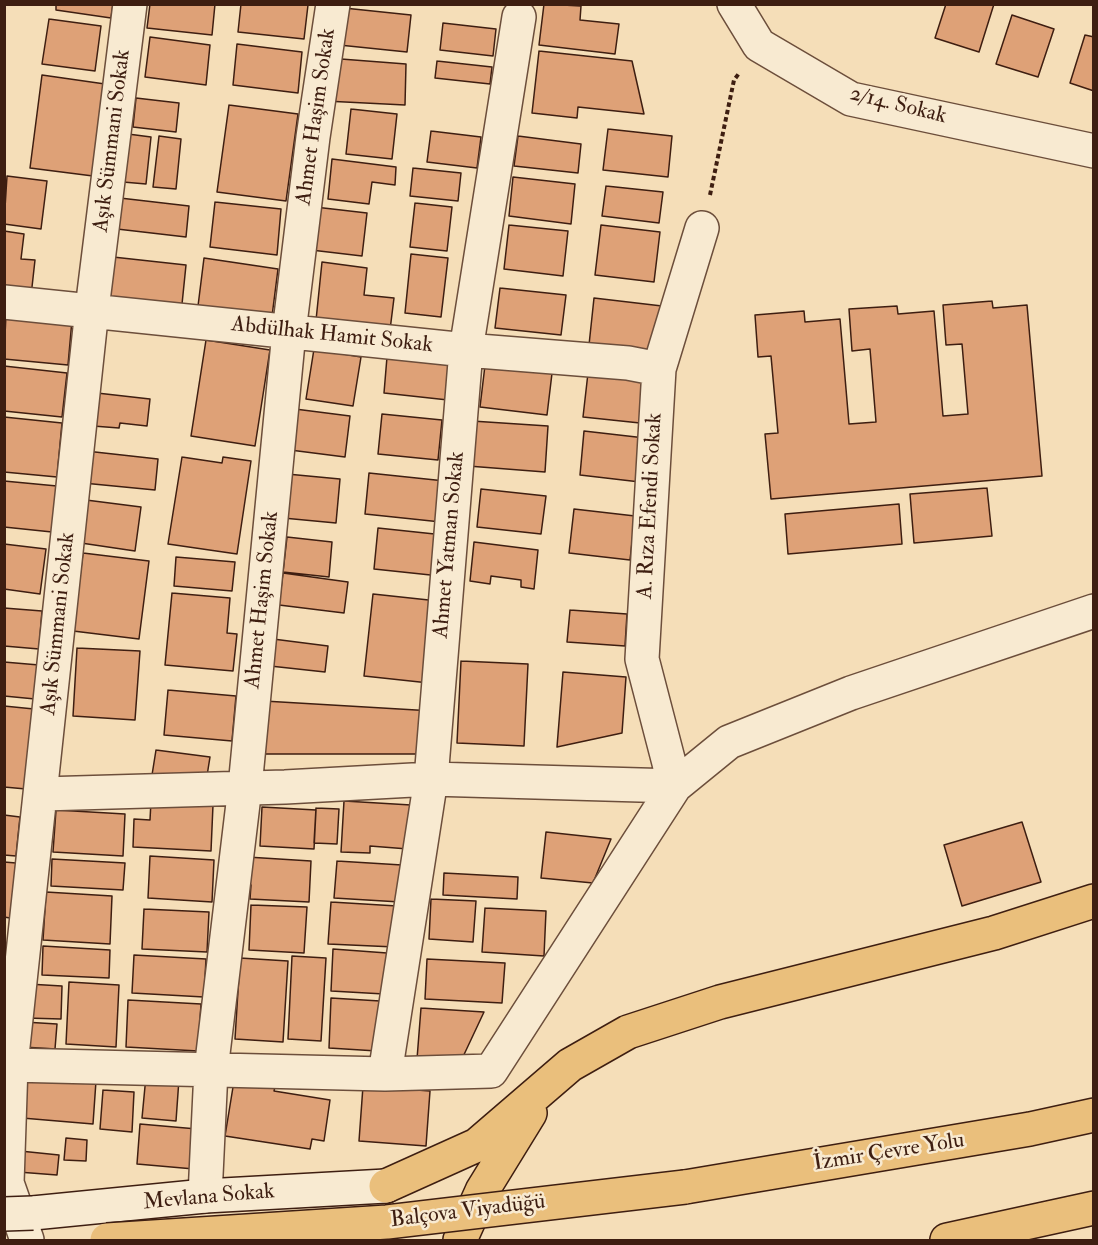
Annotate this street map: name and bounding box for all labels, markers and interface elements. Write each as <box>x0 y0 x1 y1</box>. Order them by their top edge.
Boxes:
street label: Ahmet Haşim Sokak <box>292 27 342 207</box>
street label: Aşık Sümmani Sokak <box>89 48 137 234</box>
street label: 2/14. Sokak <box>847 81 949 131</box>
street label: Abdülhak Hamit Sokak <box>230 312 434 360</box>
street label: A. Rıza Efendi Sokak <box>633 412 669 600</box>
street label: Ahmet Yatman Sokak <box>429 450 471 640</box>
street label: Ahmet Haşim Sokak <box>241 510 285 690</box>
street label: Aşık Sümmani Sokak <box>36 531 82 717</box>
street label: İzmir Çevre Yolu <box>812 1128 966 1178</box>
street label: Mevlana Sokak <box>142 1179 276 1217</box>
street label: Balçova Viyadüğü <box>389 1189 547 1235</box>

